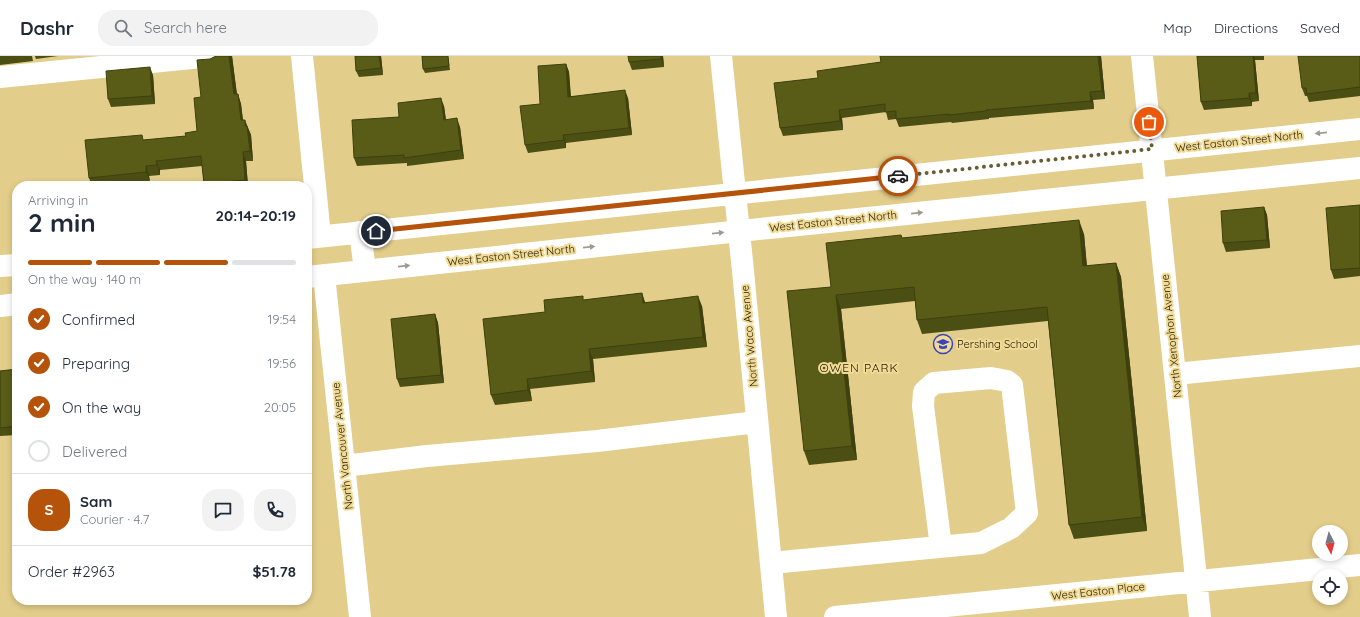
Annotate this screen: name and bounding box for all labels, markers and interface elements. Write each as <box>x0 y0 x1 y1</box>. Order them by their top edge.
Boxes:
search box <box>98 10 378 46</box>
text: Dashr <box>20 16 74 40</box>
icon: search <box>112 17 134 39</box>
text: Search here <box>144 18 227 37</box>
text: Map <box>1163 19 1192 37</box>
text: Directions <box>1214 19 1278 37</box>
text: Saved <box>1300 19 1340 37</box>
pin <box>1132 105 1166 139</box>
icon: bag <box>1138 111 1160 133</box>
street label: West Easton Street North <box>1174 127 1304 155</box>
one-way arrow <box>1315 129 1327 136</box>
courier <box>878 156 918 196</box>
icon: car <box>887 165 909 187</box>
text: Arriving in <box>28 192 88 208</box>
text: 2 min <box>28 206 96 239</box>
text: 20:14–20:19 <box>216 206 296 225</box>
street label: West Easton Street North <box>768 207 898 235</box>
one-way arrow <box>911 209 923 216</box>
pin <box>359 214 393 248</box>
icon: home <box>365 220 387 242</box>
one-way arrow <box>712 230 724 237</box>
street label: West Easton Street North <box>446 241 576 269</box>
one-way arrow <box>583 244 595 250</box>
one-way arrow <box>398 263 410 270</box>
text: On the way · 140 m <box>28 271 141 287</box>
street label: North Xenophon Avenue <box>1158 274 1184 398</box>
street label: North Waco Avenue <box>738 285 760 387</box>
icon: check <box>28 308 50 330</box>
text: Confirmed <box>62 310 135 329</box>
text: 19:54 <box>268 311 296 327</box>
school or university icon: Pershing School <box>932 333 954 355</box>
place label: Pershing School <box>957 337 1038 351</box>
icon: check <box>28 352 50 374</box>
text: Preparing <box>62 354 130 373</box>
text: 19:56 <box>267 355 296 371</box>
district label: OWEN PARK <box>819 360 899 375</box>
street label: North Vancouver Avenue <box>328 382 356 510</box>
icon: check <box>28 396 50 418</box>
text: On the way <box>62 398 141 417</box>
text: 20:05 <box>264 399 296 415</box>
text: Delivered <box>62 442 127 461</box>
button: chat <box>202 489 244 531</box>
button: phone <box>254 489 296 531</box>
text: Sam <box>80 492 112 511</box>
text: S <box>45 500 53 519</box>
text: Courier · 4.7 <box>80 511 149 527</box>
north arrow <box>1312 525 1348 561</box>
map controls <box>1312 525 1348 605</box>
text: Order #2963 <box>28 562 115 581</box>
text: $51.78 <box>252 562 296 581</box>
button: locate <box>1312 569 1348 605</box>
street label: West Easton Place <box>1051 579 1145 603</box>

